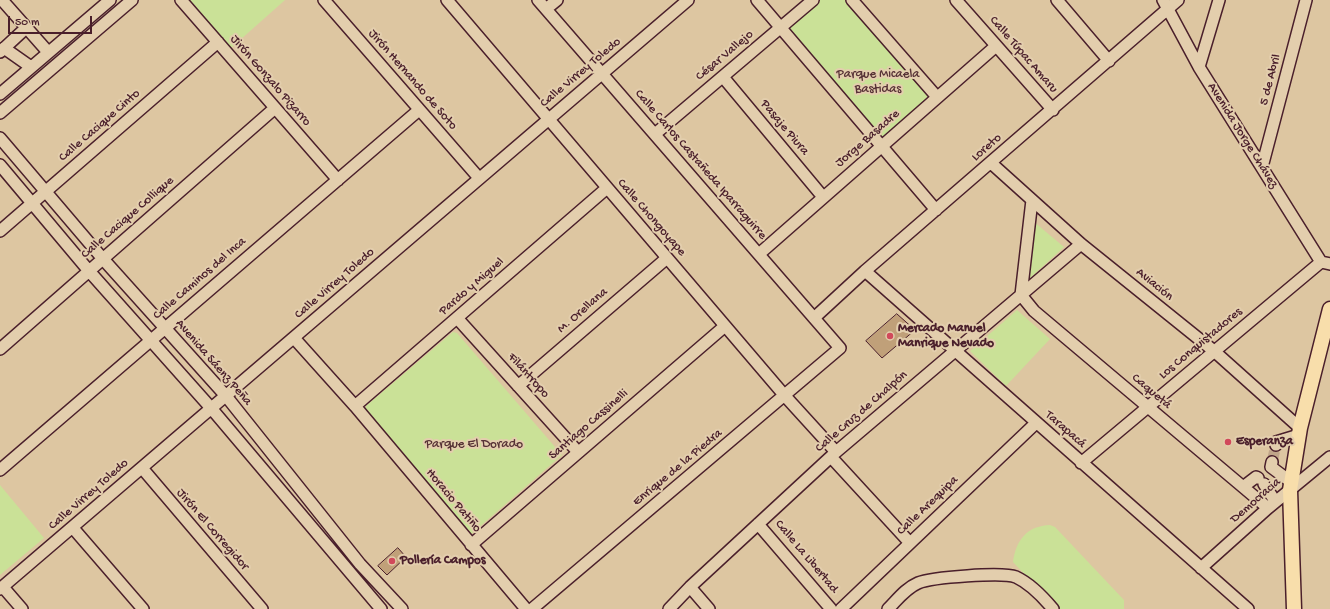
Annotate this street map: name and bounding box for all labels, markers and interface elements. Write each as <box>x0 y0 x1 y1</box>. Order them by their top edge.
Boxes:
scale bar <box>10 8 94 34</box>
street label: Calle Túpac Amaru <box>985 13 1061 97</box>
text: 50 m <box>15 16 40 30</box>
street label: Jirón Hernando de Soto <box>364 26 460 134</box>
street label: César Vallejo <box>693 27 757 85</box>
street label: Jirón Gonzalo Pizarro <box>226 32 314 130</box>
street label: Calle Virrey Toledo <box>537 35 625 111</box>
street label: 5 de Abril <box>1257 53 1285 107</box>
park label: Parque Micaela Bastidas <box>837 67 919 98</box>
street label: Avenida Jorge Chávez <box>1203 80 1281 192</box>
street label: Calle Cacique Cinto <box>56 86 144 166</box>
street label: Calle Carlos Castañeda Iparraguirre <box>631 87 769 243</box>
street label: Pasaje Piura <box>756 97 812 159</box>
street label: Jorge Basadre <box>833 107 903 171</box>
street label: Loreto <box>969 131 1005 165</box>
street label: Calle Cacique Collique <box>78 173 178 263</box>
street label: Calle Chongoyape <box>613 176 689 260</box>
street label: Calle Caminos del Inca <box>150 234 250 324</box>
street label: Calle Virrey Toledo <box>292 245 378 323</box>
street label: Pardo y Miguel <box>436 255 508 319</box>
street label: Aviación <box>1132 265 1176 305</box>
street label: M. Orellana <box>555 285 611 337</box>
street label: Los Conquistadores <box>1156 305 1246 383</box>
street label: Avenida Sáenz Peña <box>171 317 255 409</box>
place label: Mercado Manuel Manrique Nevado <box>898 321 994 352</box>
marker: Mercado Manuel Manrique Nevado <box>885 331 895 341</box>
street label: Filántropo <box>504 350 552 402</box>
street label: Calle Cruz de Chalpón <box>813 368 911 456</box>
street label: Caquetá <box>1128 371 1174 413</box>
street label: Santiago Cassinelli <box>546 386 632 464</box>
street label: Tarapacá <box>1041 408 1089 452</box>
street label: Enrique de la Piedra <box>630 426 726 510</box>
place label: Esperanza <box>1236 434 1293 450</box>
park label: Parque El Dorado <box>425 437 523 453</box>
marker: Esperanza <box>1223 437 1233 447</box>
street label: Calle Virrey Toledo <box>46 456 132 534</box>
street label: Horacio Patiño <box>422 466 484 536</box>
street label: Calle Arequipa <box>894 473 962 539</box>
street label: Democracia <box>1228 475 1284 527</box>
street label: Jirón El Corregidor <box>172 486 252 574</box>
street label: Calle La Libertad <box>771 517 841 597</box>
place label: Pollería Campos <box>400 553 485 569</box>
marker: Pollería Campos <box>387 556 397 566</box>

